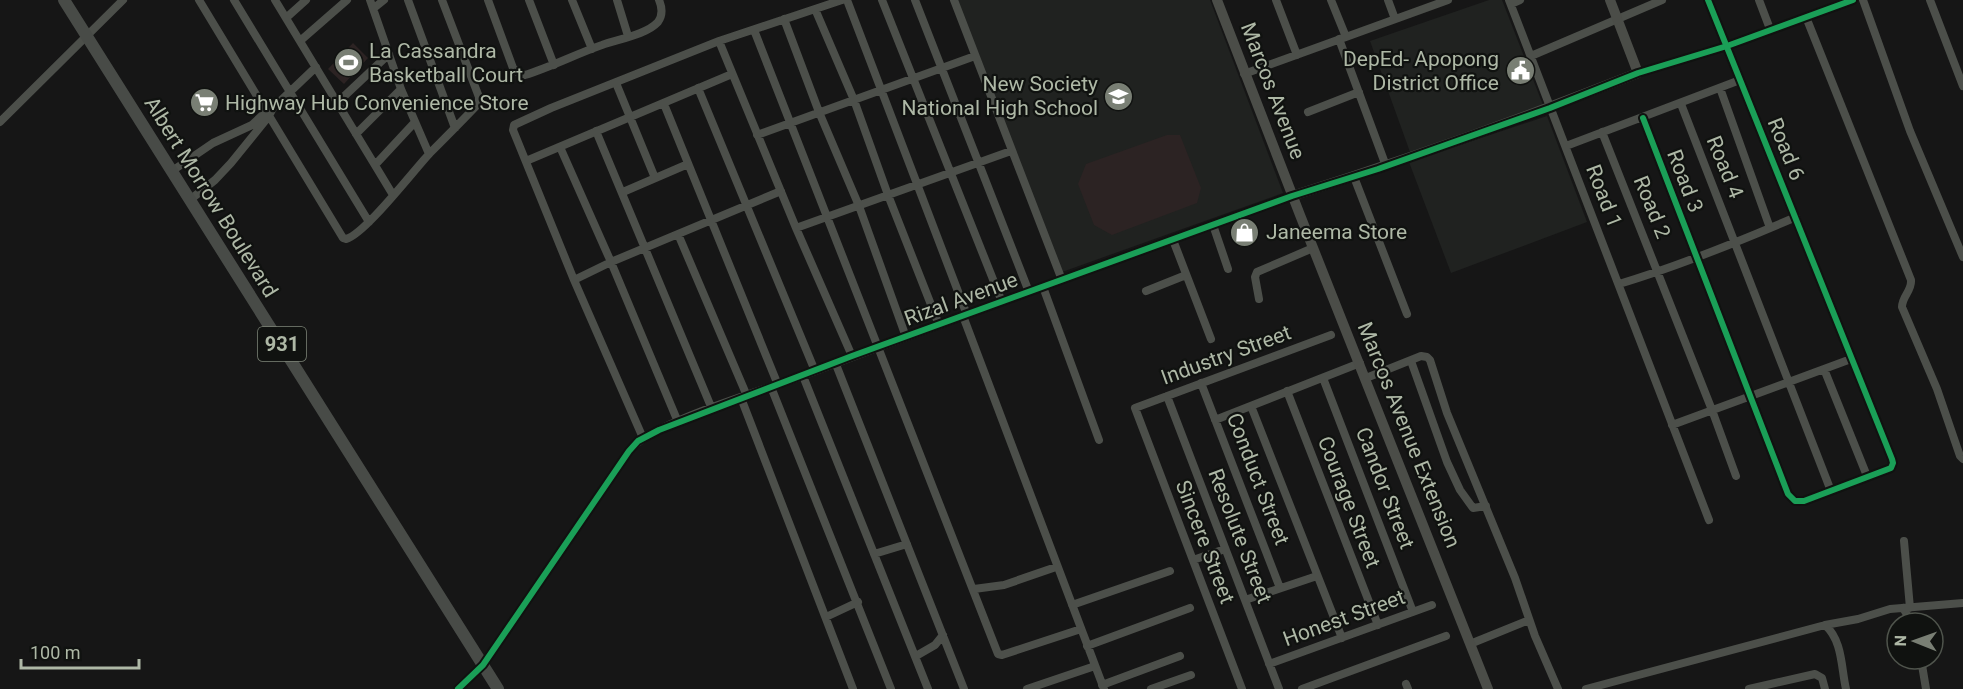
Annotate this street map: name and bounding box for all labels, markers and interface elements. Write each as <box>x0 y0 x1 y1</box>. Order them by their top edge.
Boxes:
street label: Marcos Avenue <box>1236 19 1310 163</box>
place label: La Cassandra Basketball Court <box>369 39 523 87</box>
sports icon: La Cassandra Basketball Court <box>332 47 364 79</box>
place label: DepEd- Apopong District Office <box>1343 47 1499 95</box>
public building icon: DepEd- Apopong District Office <box>1504 55 1536 87</box>
place label: New Society National High School <box>902 72 1098 120</box>
school or university icon: New Society National High School <box>1103 80 1135 112</box>
supermarket icon: Highway Hub Convenience Store <box>188 87 220 119</box>
place label: Highway Hub Convenience Store <box>225 91 529 115</box>
street label: Albert Morrow Boulevard <box>139 92 283 302</box>
street label: Road 6 <box>1763 114 1809 184</box>
street label: Road 4 <box>1702 132 1748 202</box>
street label: Road 3 <box>1662 146 1708 216</box>
street label: Road 1 <box>1581 161 1627 231</box>
street label: Road 2 <box>1629 172 1675 242</box>
shop icon: Janeema Store <box>1229 216 1261 248</box>
place label: Janeema Store <box>1266 220 1407 244</box>
street label: Rizal Avenue <box>901 267 1021 331</box>
street label: Marcos Avenue Extension <box>1353 319 1465 551</box>
street label: Industry Street <box>1158 320 1294 390</box>
road number: 931 <box>258 327 306 361</box>
street label: Conduct Street <box>1222 410 1294 548</box>
street label: Candor Street <box>1351 424 1419 552</box>
street label: Courage Street <box>1313 433 1385 571</box>
street label: Resolute Street <box>1203 465 1277 607</box>
street label: Sincere Street <box>1171 477 1240 607</box>
street label: Honest Street <box>1280 585 1408 651</box>
north arrow <box>1885 611 1945 671</box>
scale bar <box>21 632 140 670</box>
text: N <box>1891 635 1910 647</box>
text: 100 m <box>30 642 81 663</box>

